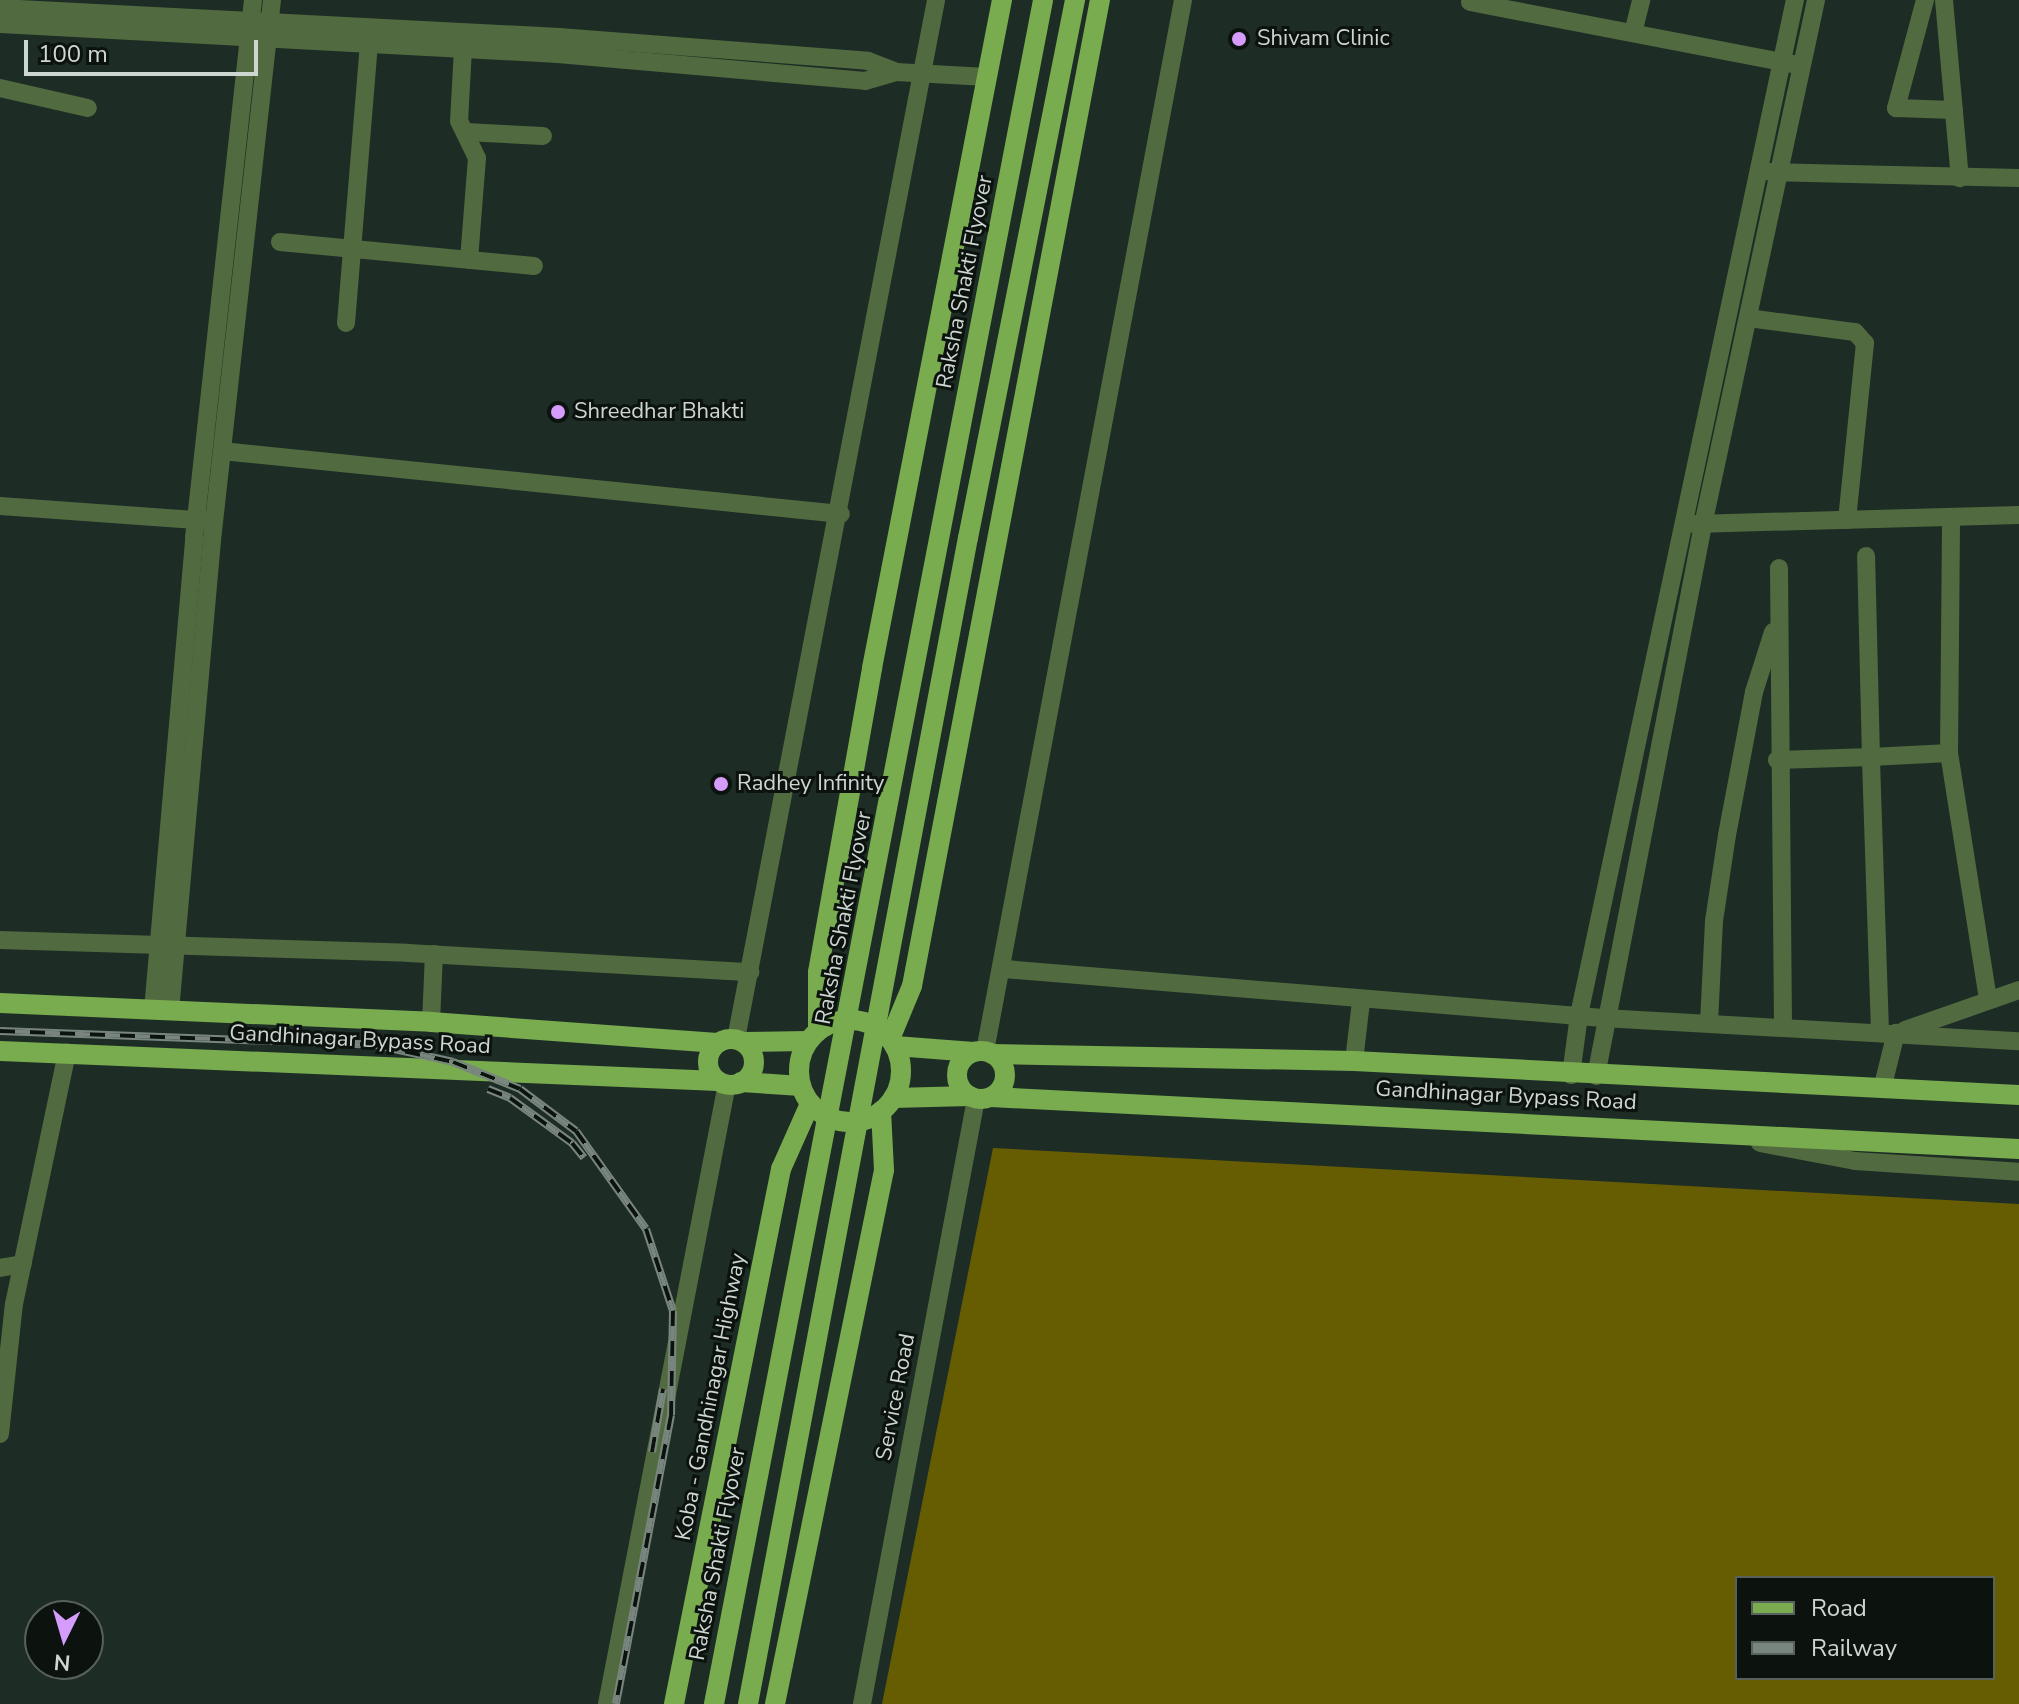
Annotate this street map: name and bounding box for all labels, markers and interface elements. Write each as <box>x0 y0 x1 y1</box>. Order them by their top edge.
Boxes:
scale bar <box>28 24 262 74</box>
place label: Shivam Clinic <box>1257 26 1390 52</box>
marker: Shivam Clinic <box>1228 28 1250 50</box>
text: 100 m <box>38 38 108 70</box>
street label: Raksha Shakti Flyover <box>931 173 999 391</box>
place label: Shreedhar Bhakti <box>574 399 744 425</box>
marker: Shreedhar Bhakti <box>549 403 567 421</box>
place label: Radhey Infinity <box>737 771 884 797</box>
marker: Radhey Infinity <box>712 775 730 793</box>
street label: Raksha Shakti Flyover <box>810 809 878 1027</box>
street label: Gandhinagar Bypass Road <box>229 1020 491 1060</box>
street label: Gandhinagar Bypass Road <box>1375 1076 1637 1116</box>
street label: Koba - Gandhinagar Highway <box>670 1251 752 1543</box>
street label: Service Road <box>871 1331 921 1463</box>
street label: Raksha Shakti Flyover <box>684 1445 752 1663</box>
legend <box>1735 1576 1995 1680</box>
text: Road <box>1811 1592 1867 1624</box>
north arrow <box>24 1600 104 1680</box>
text: Railway <box>1811 1632 1897 1664</box>
text: N <box>53 1646 72 1678</box>

